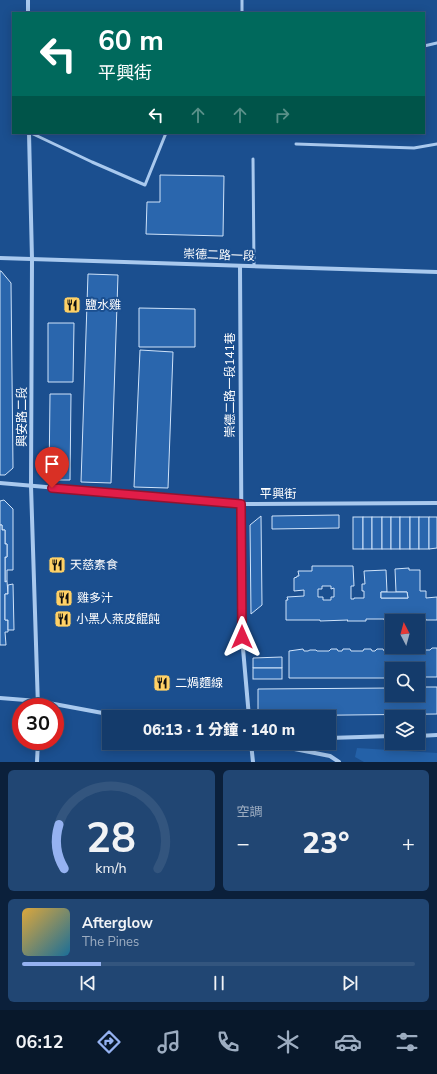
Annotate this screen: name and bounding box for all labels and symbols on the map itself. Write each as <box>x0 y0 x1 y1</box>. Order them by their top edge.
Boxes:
street label: 崇德二路一段 <box>183 246 255 264</box>
restaurant icon: 鹽水雞 <box>62 295 82 315</box>
place label: 鹽水雞 <box>85 297 121 313</box>
street label: 崇德二路一段141巷 <box>222 332 238 438</box>
street label: 興安路二段 <box>14 387 30 447</box>
pin <box>35 447 69 488</box>
street label: 平興街 <box>260 486 296 502</box>
restaurant icon: 天慈素食 <box>47 555 67 575</box>
place label: 天慈素食 <box>70 557 118 573</box>
restaurant icon: 雞多汁 <box>54 588 74 608</box>
place label: 雞多汁 <box>77 590 113 606</box>
restaurant icon: 小黑人燕皮餛飩 <box>53 609 73 629</box>
place label: 小黑人燕皮餛飩 <box>76 611 160 627</box>
north arrow <box>385 614 425 654</box>
position arrow <box>221 616 263 658</box>
restaurant icon: 二煱麵線 <box>152 673 172 693</box>
place label: 二煱麵線 <box>175 675 223 691</box>
speed limit sign: 30 <box>12 698 64 750</box>

